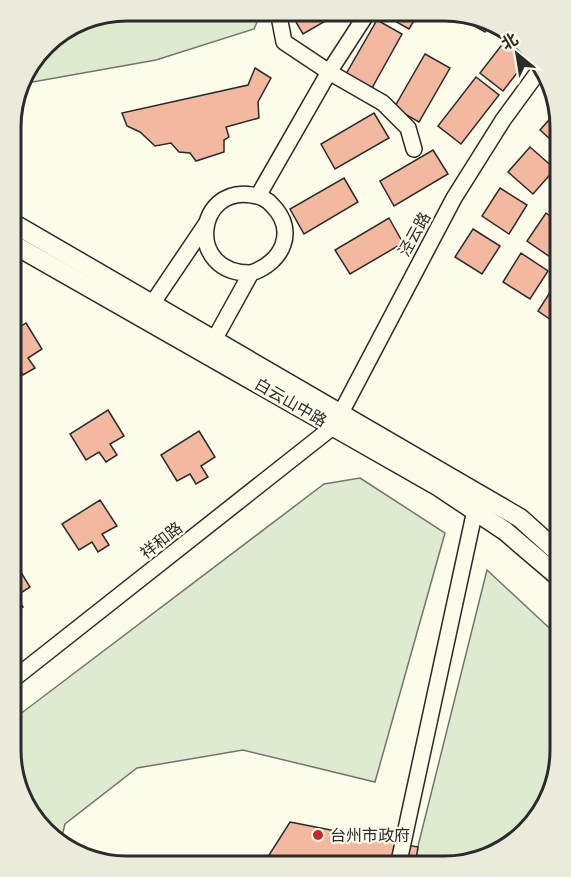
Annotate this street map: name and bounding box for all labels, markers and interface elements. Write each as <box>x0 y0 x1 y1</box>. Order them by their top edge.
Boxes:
north arrow <box>487 24 547 84</box>
text: 北 <box>497 27 522 55</box>
street label: 泾云路 <box>393 208 435 260</box>
street label: 白云山中路 <box>251 372 331 432</box>
street label: 祥和路 <box>135 517 187 563</box>
place label: 台州市政府 <box>330 824 410 846</box>
marker: 台州市政府 <box>311 828 325 842</box>

